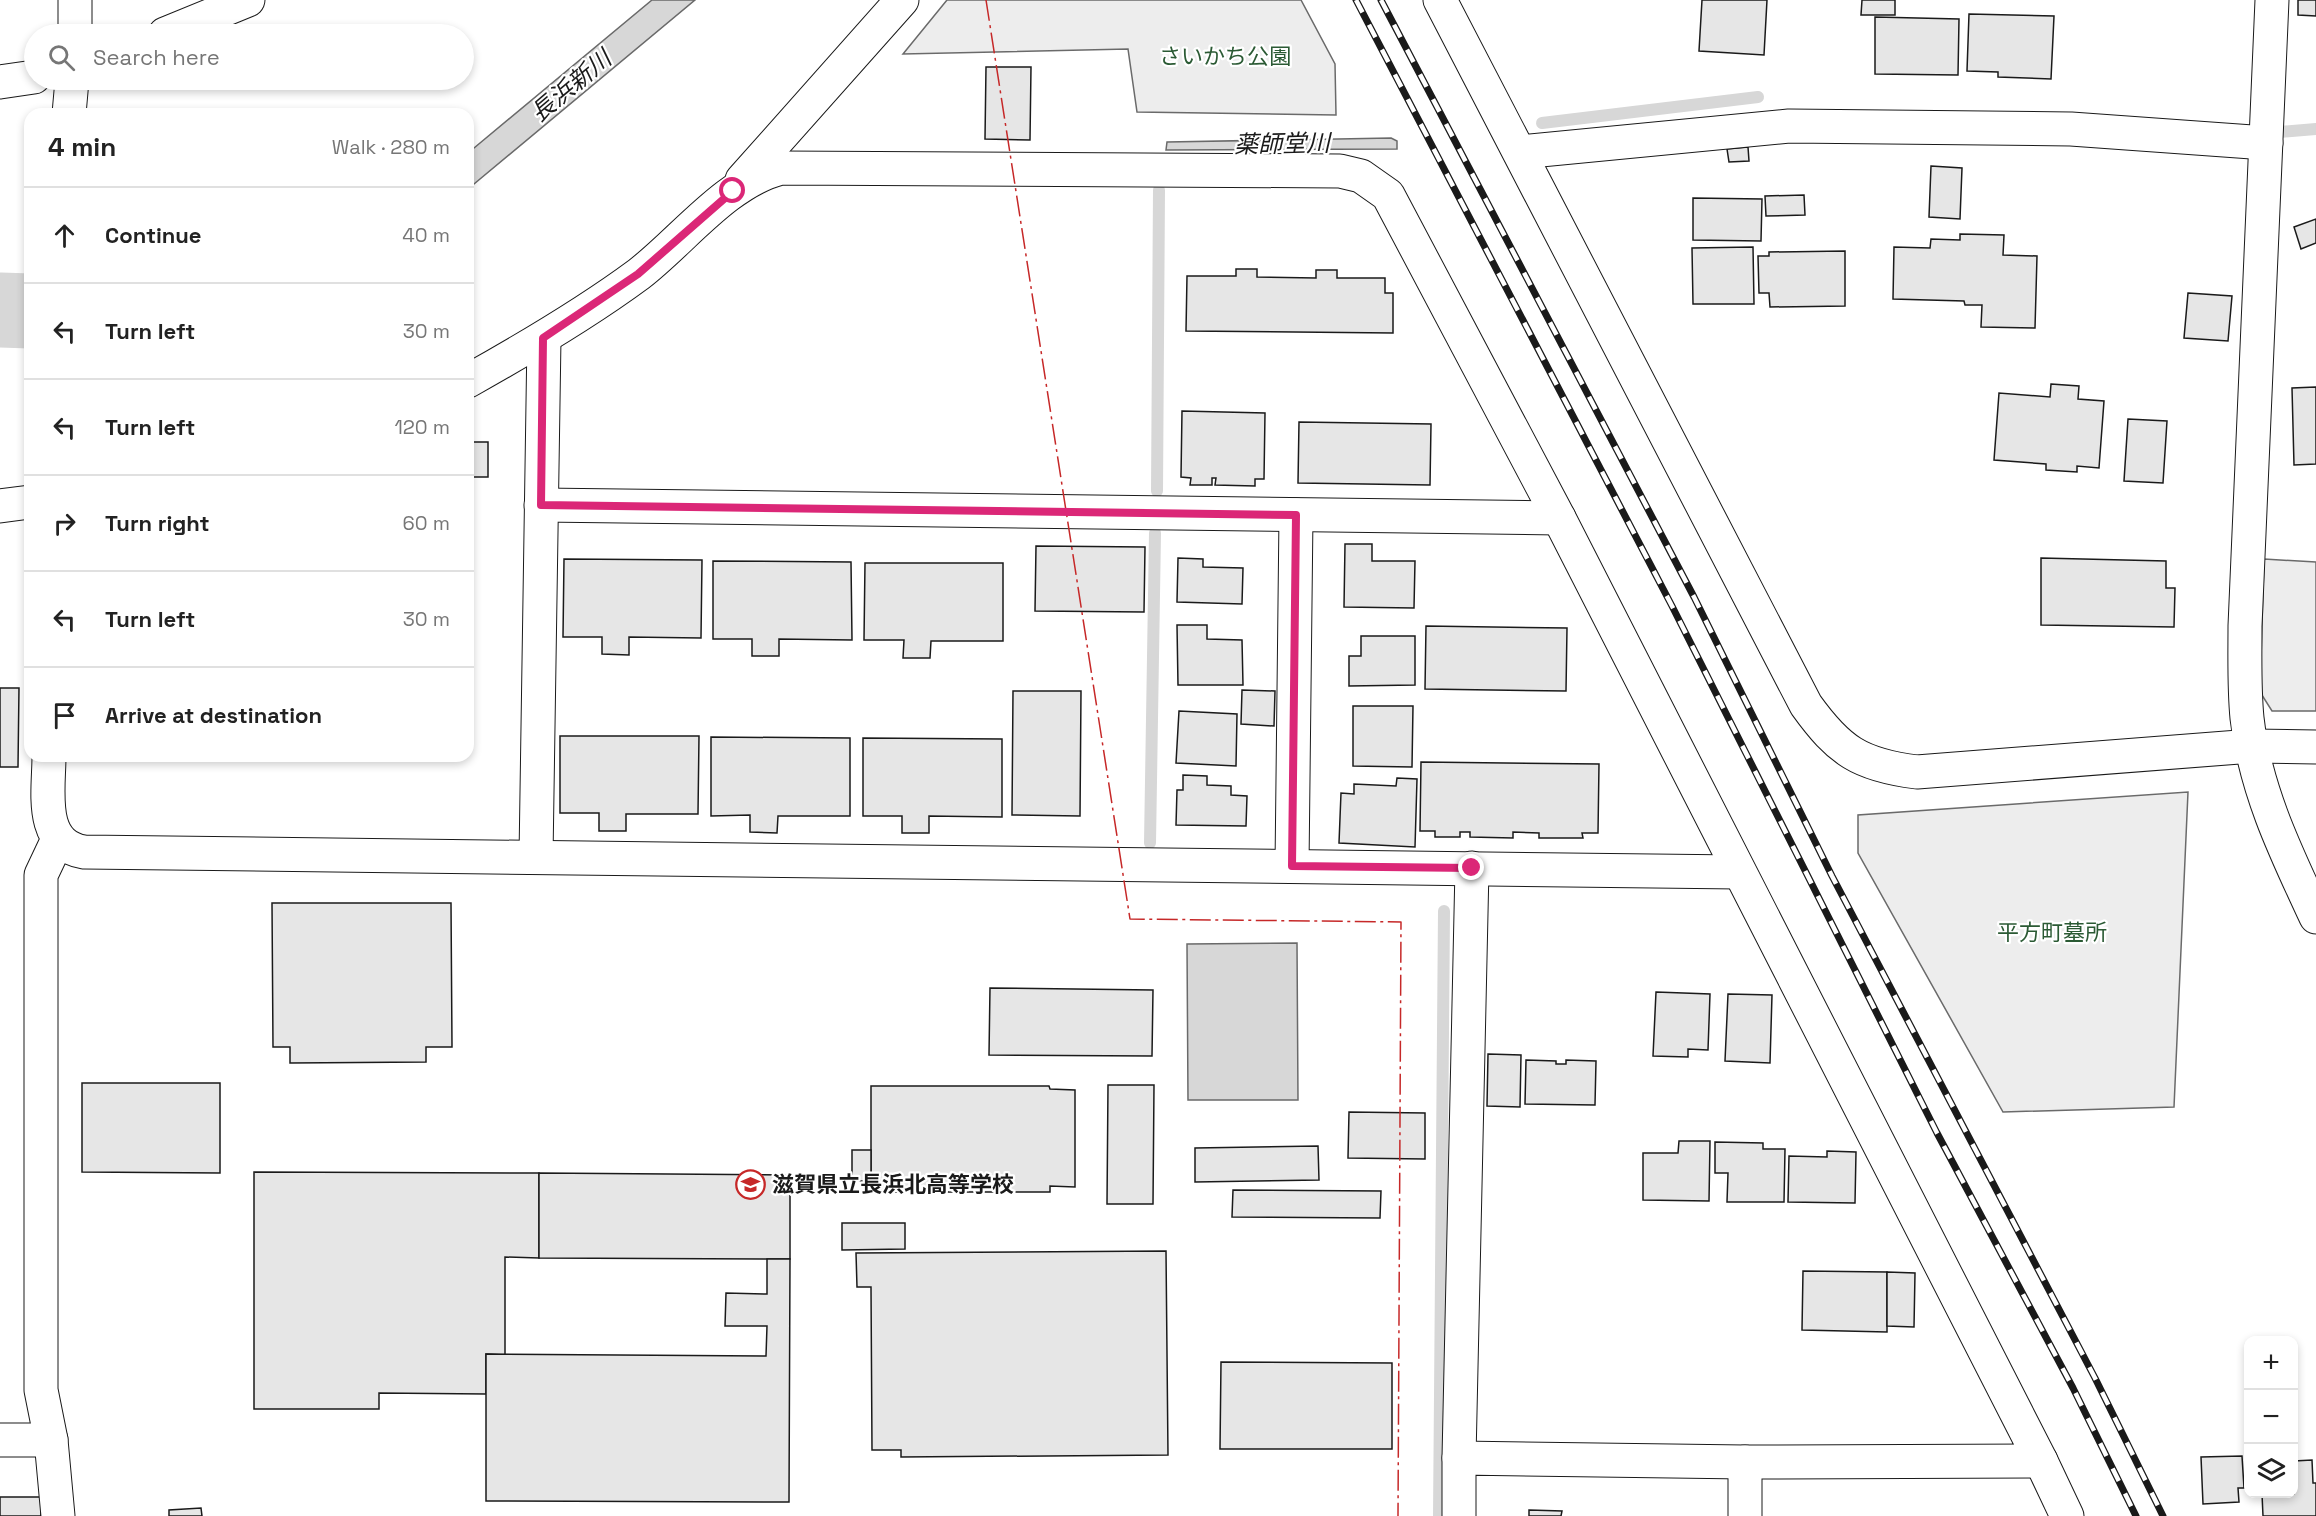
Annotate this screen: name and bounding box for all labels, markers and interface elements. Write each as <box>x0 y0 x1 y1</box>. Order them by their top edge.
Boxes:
search box <box>24 24 474 90</box>
icon: search <box>45 41 78 74</box>
water label: 長浜新川 <box>524 41 620 128</box>
park label: さいかち公園 <box>1159 42 1291 70</box>
text: Search here <box>93 43 220 71</box>
water label: 薬師堂川 <box>1234 127 1333 160</box>
text: 4 min <box>48 130 116 164</box>
text: Walk · 280 m <box>332 134 450 160</box>
route start <box>719 177 745 203</box>
icon: ahead <box>48 219 81 252</box>
text: Continue <box>105 221 201 249</box>
text: 40 m <box>402 222 450 248</box>
icon: left <box>48 315 81 348</box>
text: Turn left <box>105 317 195 345</box>
text: 30 m <box>403 318 450 344</box>
icon: left <box>48 411 81 444</box>
text: Turn left <box>105 413 195 441</box>
text: 120 m <box>394 414 450 440</box>
icon: right <box>48 507 81 540</box>
text: Turn right <box>105 509 210 537</box>
text: 60 m <box>403 510 450 536</box>
icon: left <box>48 603 81 636</box>
text: Turn left <box>105 605 195 633</box>
text: 30 m <box>403 606 450 632</box>
icon: arrive <box>48 699 81 732</box>
text: Arrive at destination <box>105 701 322 729</box>
route end <box>1458 854 1484 880</box>
park label: 平方町墓所 <box>1997 918 2107 946</box>
school or university icon: 滋賀県立長浜北高等学校 <box>735 1168 767 1200</box>
place label: 滋賀県立長浜北高等学校 <box>772 1170 1014 1198</box>
map controls <box>2244 1336 2298 1498</box>
button: + <box>2244 1336 2298 1390</box>
button: − <box>2244 1390 2298 1444</box>
button: layers <box>2244 1444 2298 1498</box>

